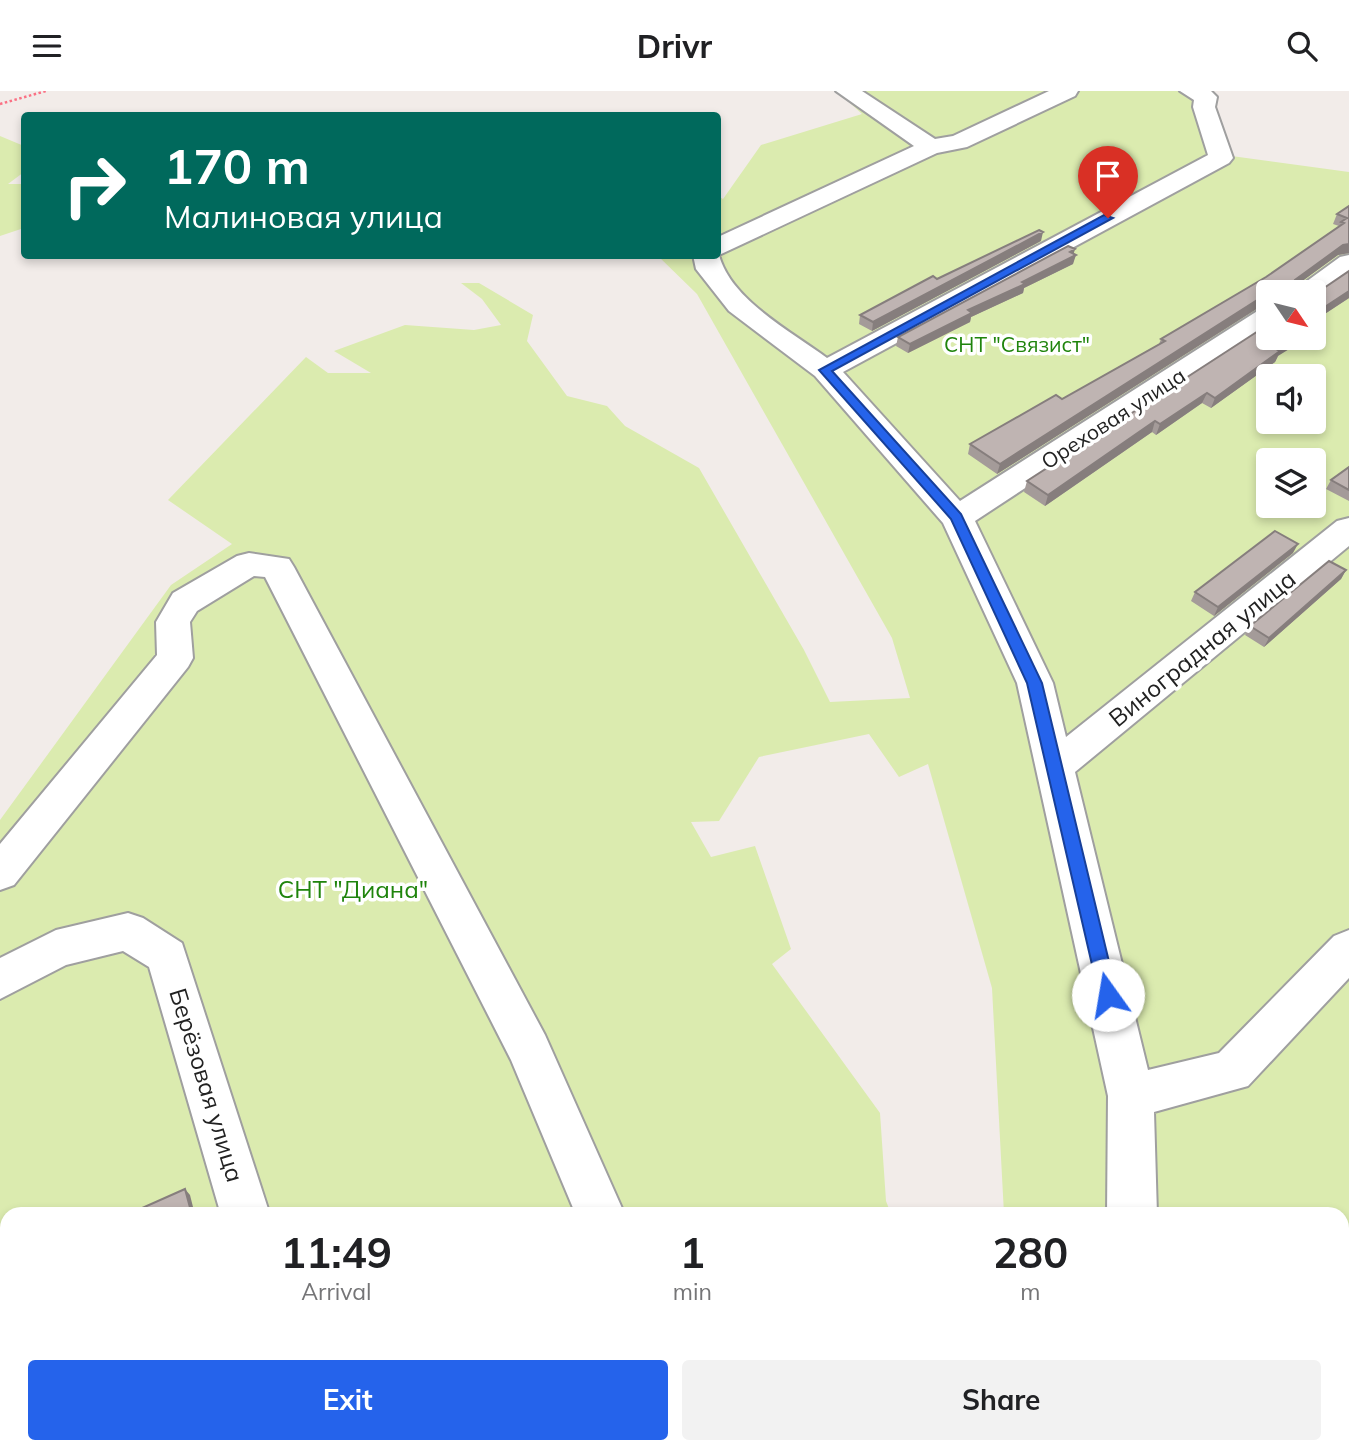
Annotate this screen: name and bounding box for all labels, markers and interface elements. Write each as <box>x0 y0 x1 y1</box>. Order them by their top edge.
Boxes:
text: Drivr <box>637 26 712 66</box>
icon: menu <box>28 27 66 65</box>
icon: search <box>1283 27 1321 65</box>
text: 170 m <box>164 135 310 196</box>
icon: right <box>49 140 140 231</box>
pin <box>1078 146 1138 218</box>
icon: arrive <box>1089 157 1127 195</box>
text: Малиновая улица <box>164 196 443 236</box>
north arrow <box>1256 280 1326 350</box>
map controls <box>1256 280 1326 518</box>
park label: СНТ "Связист" <box>944 331 1090 357</box>
street label: Ореховая улица <box>1036 362 1190 474</box>
button: sound <box>1256 364 1326 434</box>
button: layers <box>1256 448 1326 518</box>
street label: Виноградная улица <box>1102 563 1302 733</box>
park label: СНТ "Диана" <box>278 874 428 904</box>
position arrow <box>1071 958 1145 1032</box>
street label: Берёзовая улица <box>163 984 251 1186</box>
text: 11:49 <box>281 1226 392 1279</box>
text: 1 <box>680 1226 705 1279</box>
text: 280 <box>993 1226 1068 1279</box>
text: Arrival <box>301 1277 372 1306</box>
text: min <box>673 1277 712 1306</box>
text: m <box>1020 1277 1041 1306</box>
button: Exit <box>28 1360 668 1440</box>
button: Share <box>682 1360 1321 1440</box>

